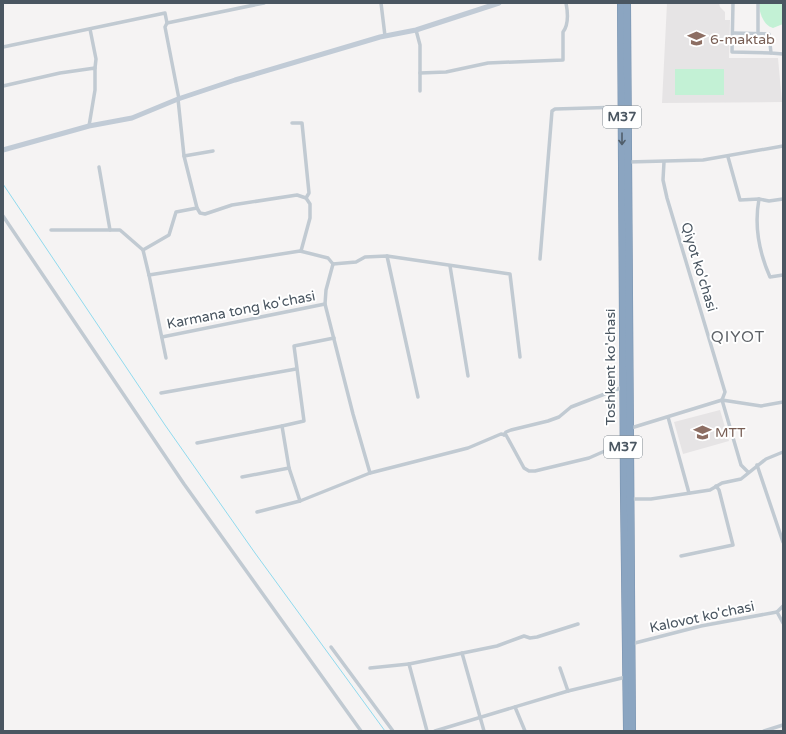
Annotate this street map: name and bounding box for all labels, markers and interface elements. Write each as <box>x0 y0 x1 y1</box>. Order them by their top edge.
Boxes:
school or university icon: 6-maktab <box>687 29 707 49</box>
place label: 6-maktab <box>710 31 775 48</box>
road number: M37 <box>603 106 641 128</box>
one-way arrow <box>618 132 626 145</box>
street label: Qiyot ko'chasi <box>677 220 721 314</box>
street label: Karmana tong ko'chasi <box>165 287 317 333</box>
street label: Toshkent ko'chasi <box>602 308 619 426</box>
district label: QIYOT <box>711 327 765 347</box>
school or university icon: MTT <box>692 422 712 442</box>
place label: MTT <box>715 424 746 441</box>
road number: M37 <box>604 436 642 458</box>
street label: Kalovot ko'chasi <box>648 598 756 636</box>

